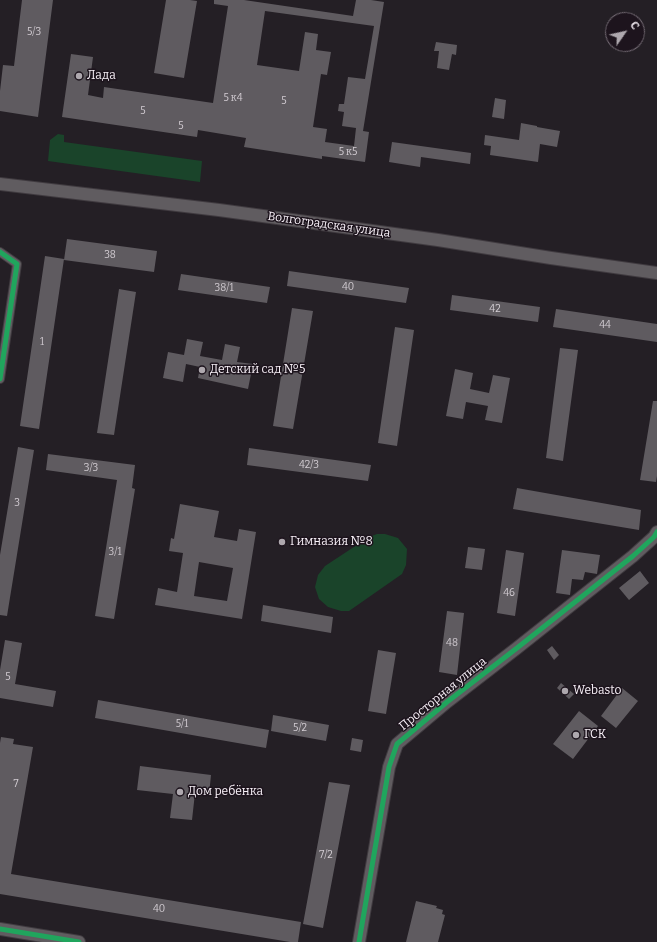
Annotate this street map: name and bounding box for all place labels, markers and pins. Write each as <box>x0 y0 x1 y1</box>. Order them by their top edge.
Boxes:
place label: Лада <box>87 69 116 83</box>
marker: Лада <box>74 71 84 81</box>
place label: Детский сад №5 <box>210 363 305 377</box>
marker: Детский сад №5 <box>197 365 207 375</box>
place label: Гимназия №8 <box>290 535 373 549</box>
marker: Гимназия №8 <box>277 537 287 547</box>
place label: Webasto <box>573 684 621 698</box>
marker: Webasto <box>560 686 570 696</box>
place label: ГСК <box>584 728 606 742</box>
marker: ГСК <box>571 730 581 740</box>
place label: Дом ребёнка <box>188 785 263 799</box>
marker: Дом ребёнка <box>175 787 185 797</box>

